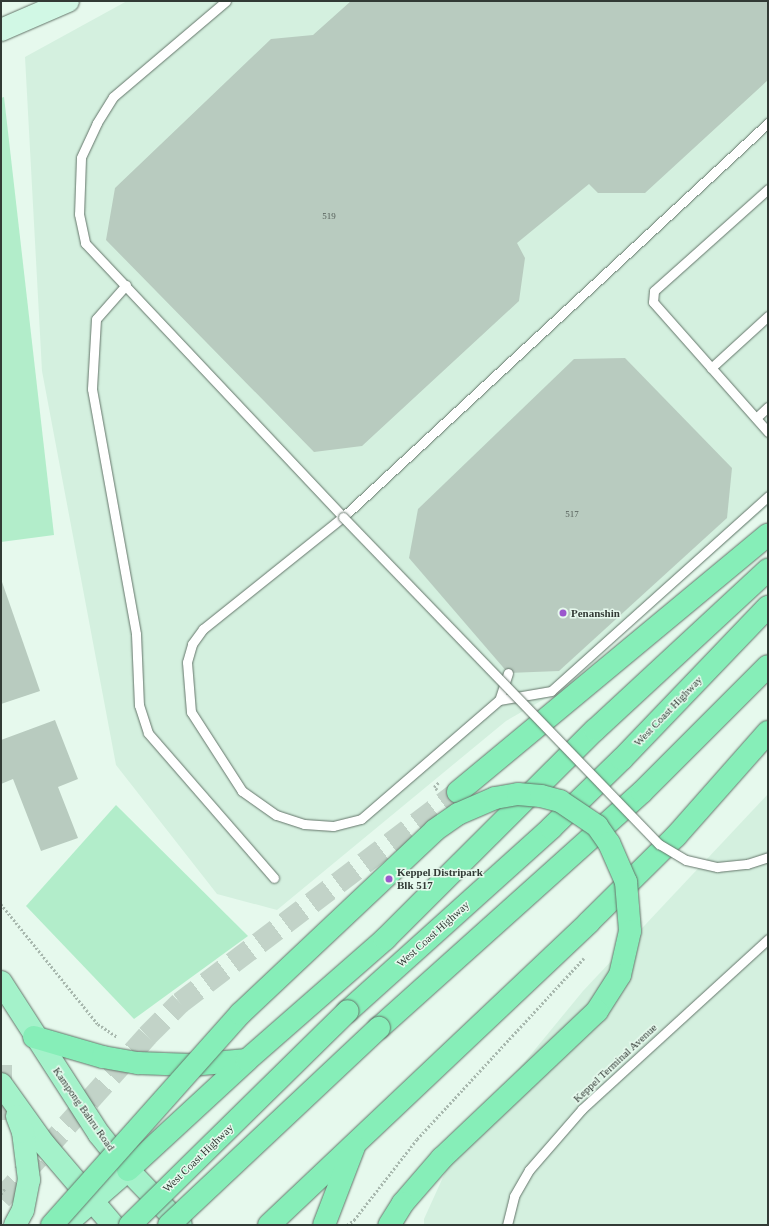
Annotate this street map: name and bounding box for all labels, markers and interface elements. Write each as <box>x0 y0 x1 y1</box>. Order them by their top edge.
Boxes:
house number: 519 <box>322 211 336 221</box>
house number: 517 <box>565 509 579 519</box>
place label: Penanshin <box>571 606 620 620</box>
marker: Penanshin <box>558 608 568 618</box>
street label: West Coast Highway <box>631 673 705 749</box>
place label: Keppel Distripark Blk 517 <box>397 866 483 892</box>
marker: Keppel Distripark Blk 517 <box>384 874 394 884</box>
street label: West Coast Highway <box>394 898 472 970</box>
street label: Keppel Terminal Avenue <box>570 1021 660 1105</box>
street label: Kampong Bahru Road <box>50 1065 118 1153</box>
street label: West Coast Highway <box>160 1121 236 1195</box>

